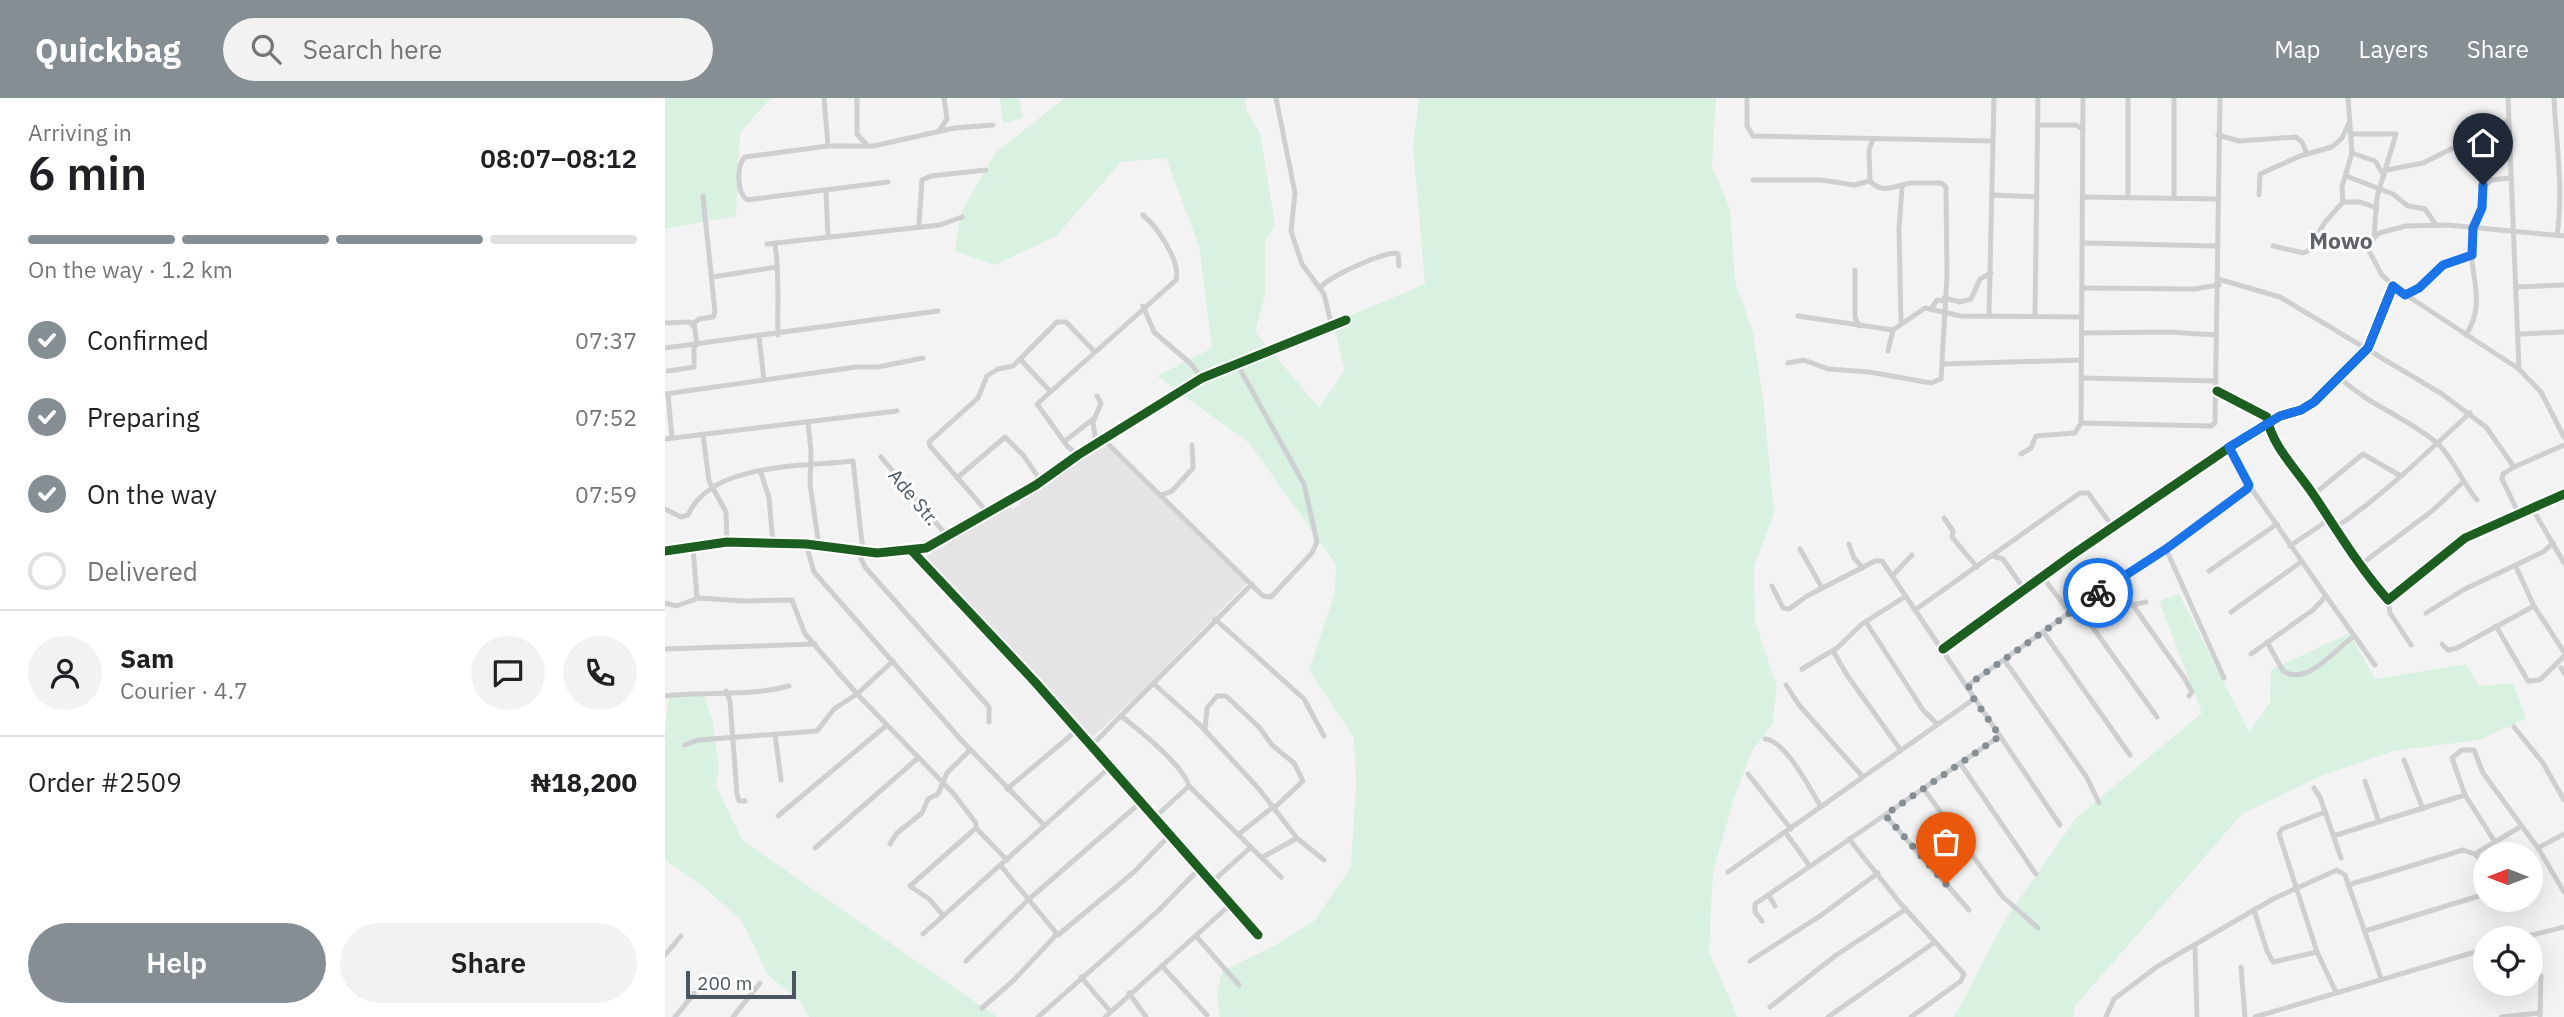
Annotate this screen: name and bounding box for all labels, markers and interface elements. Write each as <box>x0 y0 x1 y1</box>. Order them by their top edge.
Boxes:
search box <box>223 18 713 81</box>
text: Quickbag <box>35 28 181 71</box>
icon: search <box>247 30 285 68</box>
text: Search here <box>303 32 442 66</box>
text: Map <box>2274 33 2321 65</box>
text: Layers <box>2359 33 2429 65</box>
text: Share <box>2467 33 2529 65</box>
pin <box>2453 113 2513 185</box>
text: Arriving in <box>28 117 132 147</box>
icon: home <box>2464 124 2502 162</box>
text: 08:07–08:12 <box>480 141 637 175</box>
text: 6 min <box>28 143 147 203</box>
district label: Mowo <box>2309 225 2373 255</box>
text: On the way · 1.2 km <box>28 254 233 284</box>
icon: check <box>28 321 66 359</box>
text: Confirmed <box>87 323 209 357</box>
text: 07:37 <box>575 325 637 355</box>
icon: check <box>28 398 66 436</box>
text: Preparing <box>87 400 200 434</box>
text: 07:52 <box>575 402 637 432</box>
street label: Ade Str. <box>883 464 945 530</box>
icon: check <box>28 475 66 513</box>
text: On the way <box>87 477 217 511</box>
text: 07:59 <box>575 479 637 509</box>
text: Delivered <box>87 554 198 588</box>
courier <box>2063 558 2133 628</box>
icon: bike <box>2079 574 2117 612</box>
button: person <box>28 636 102 710</box>
button: chat <box>471 636 545 710</box>
button: phone <box>563 636 637 710</box>
text: Sam <box>120 641 174 675</box>
text: Courier · 4.7 <box>120 675 248 705</box>
text: Order #2509 <box>28 765 182 799</box>
text: ₦18,200 <box>531 765 637 799</box>
pin <box>1916 812 1976 884</box>
icon: bag <box>1927 823 1965 861</box>
north arrow <box>2473 842 2543 912</box>
map controls <box>2473 842 2543 996</box>
button: Help <box>28 923 326 1003</box>
button: Share <box>340 923 637 1003</box>
button: locate <box>2473 926 2543 996</box>
scale bar <box>686 968 796 1000</box>
text: 200 m <box>697 971 752 995</box>

